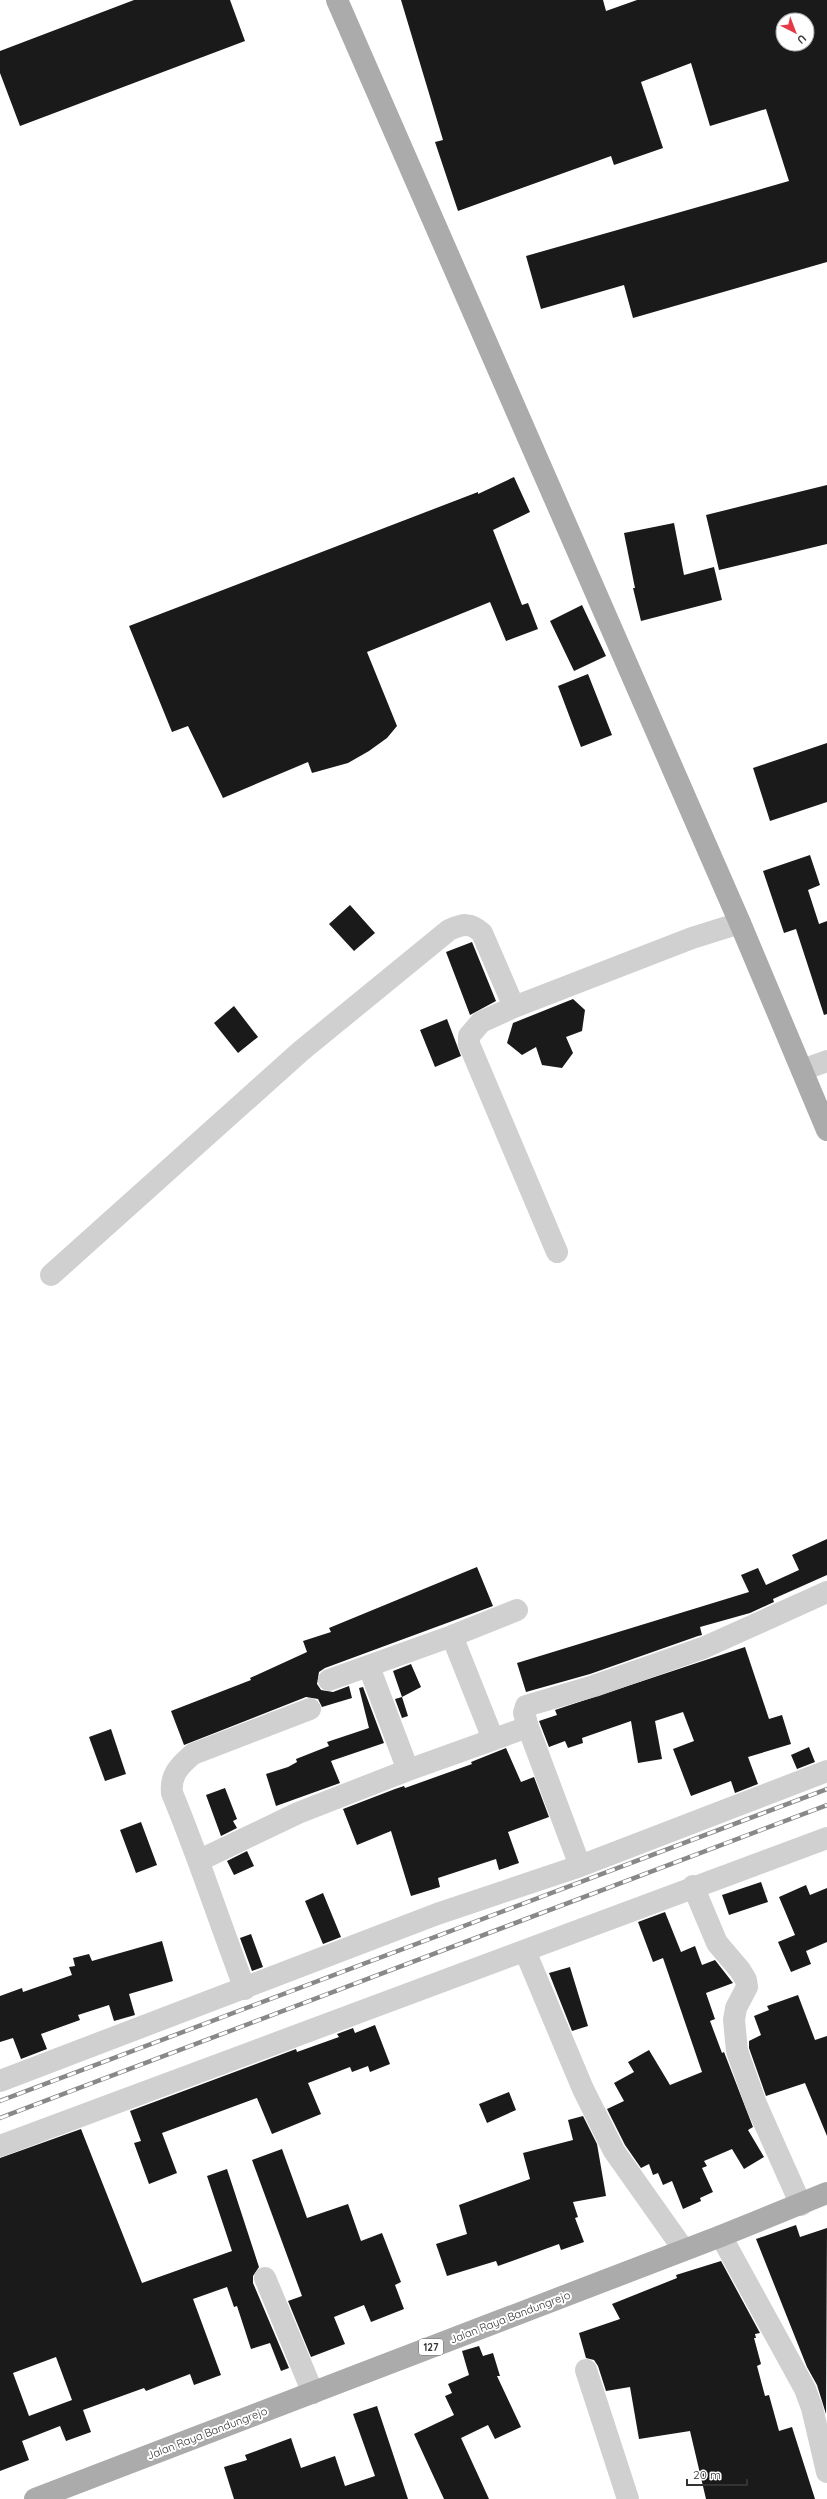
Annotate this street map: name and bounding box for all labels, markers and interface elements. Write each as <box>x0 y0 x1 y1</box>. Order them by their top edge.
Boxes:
north arrow <box>775 12 815 52</box>
text: U <box>794 32 809 47</box>
street label: Jalan Raya Bandungrejo <box>448 2287 573 2346</box>
road number: 127 <box>419 2339 443 2355</box>
street label: Jalan Raya Bandungrejo <box>145 2403 270 2462</box>
scale bar <box>687 2461 747 2487</box>
text: 20 m <box>693 2467 721 2482</box>

